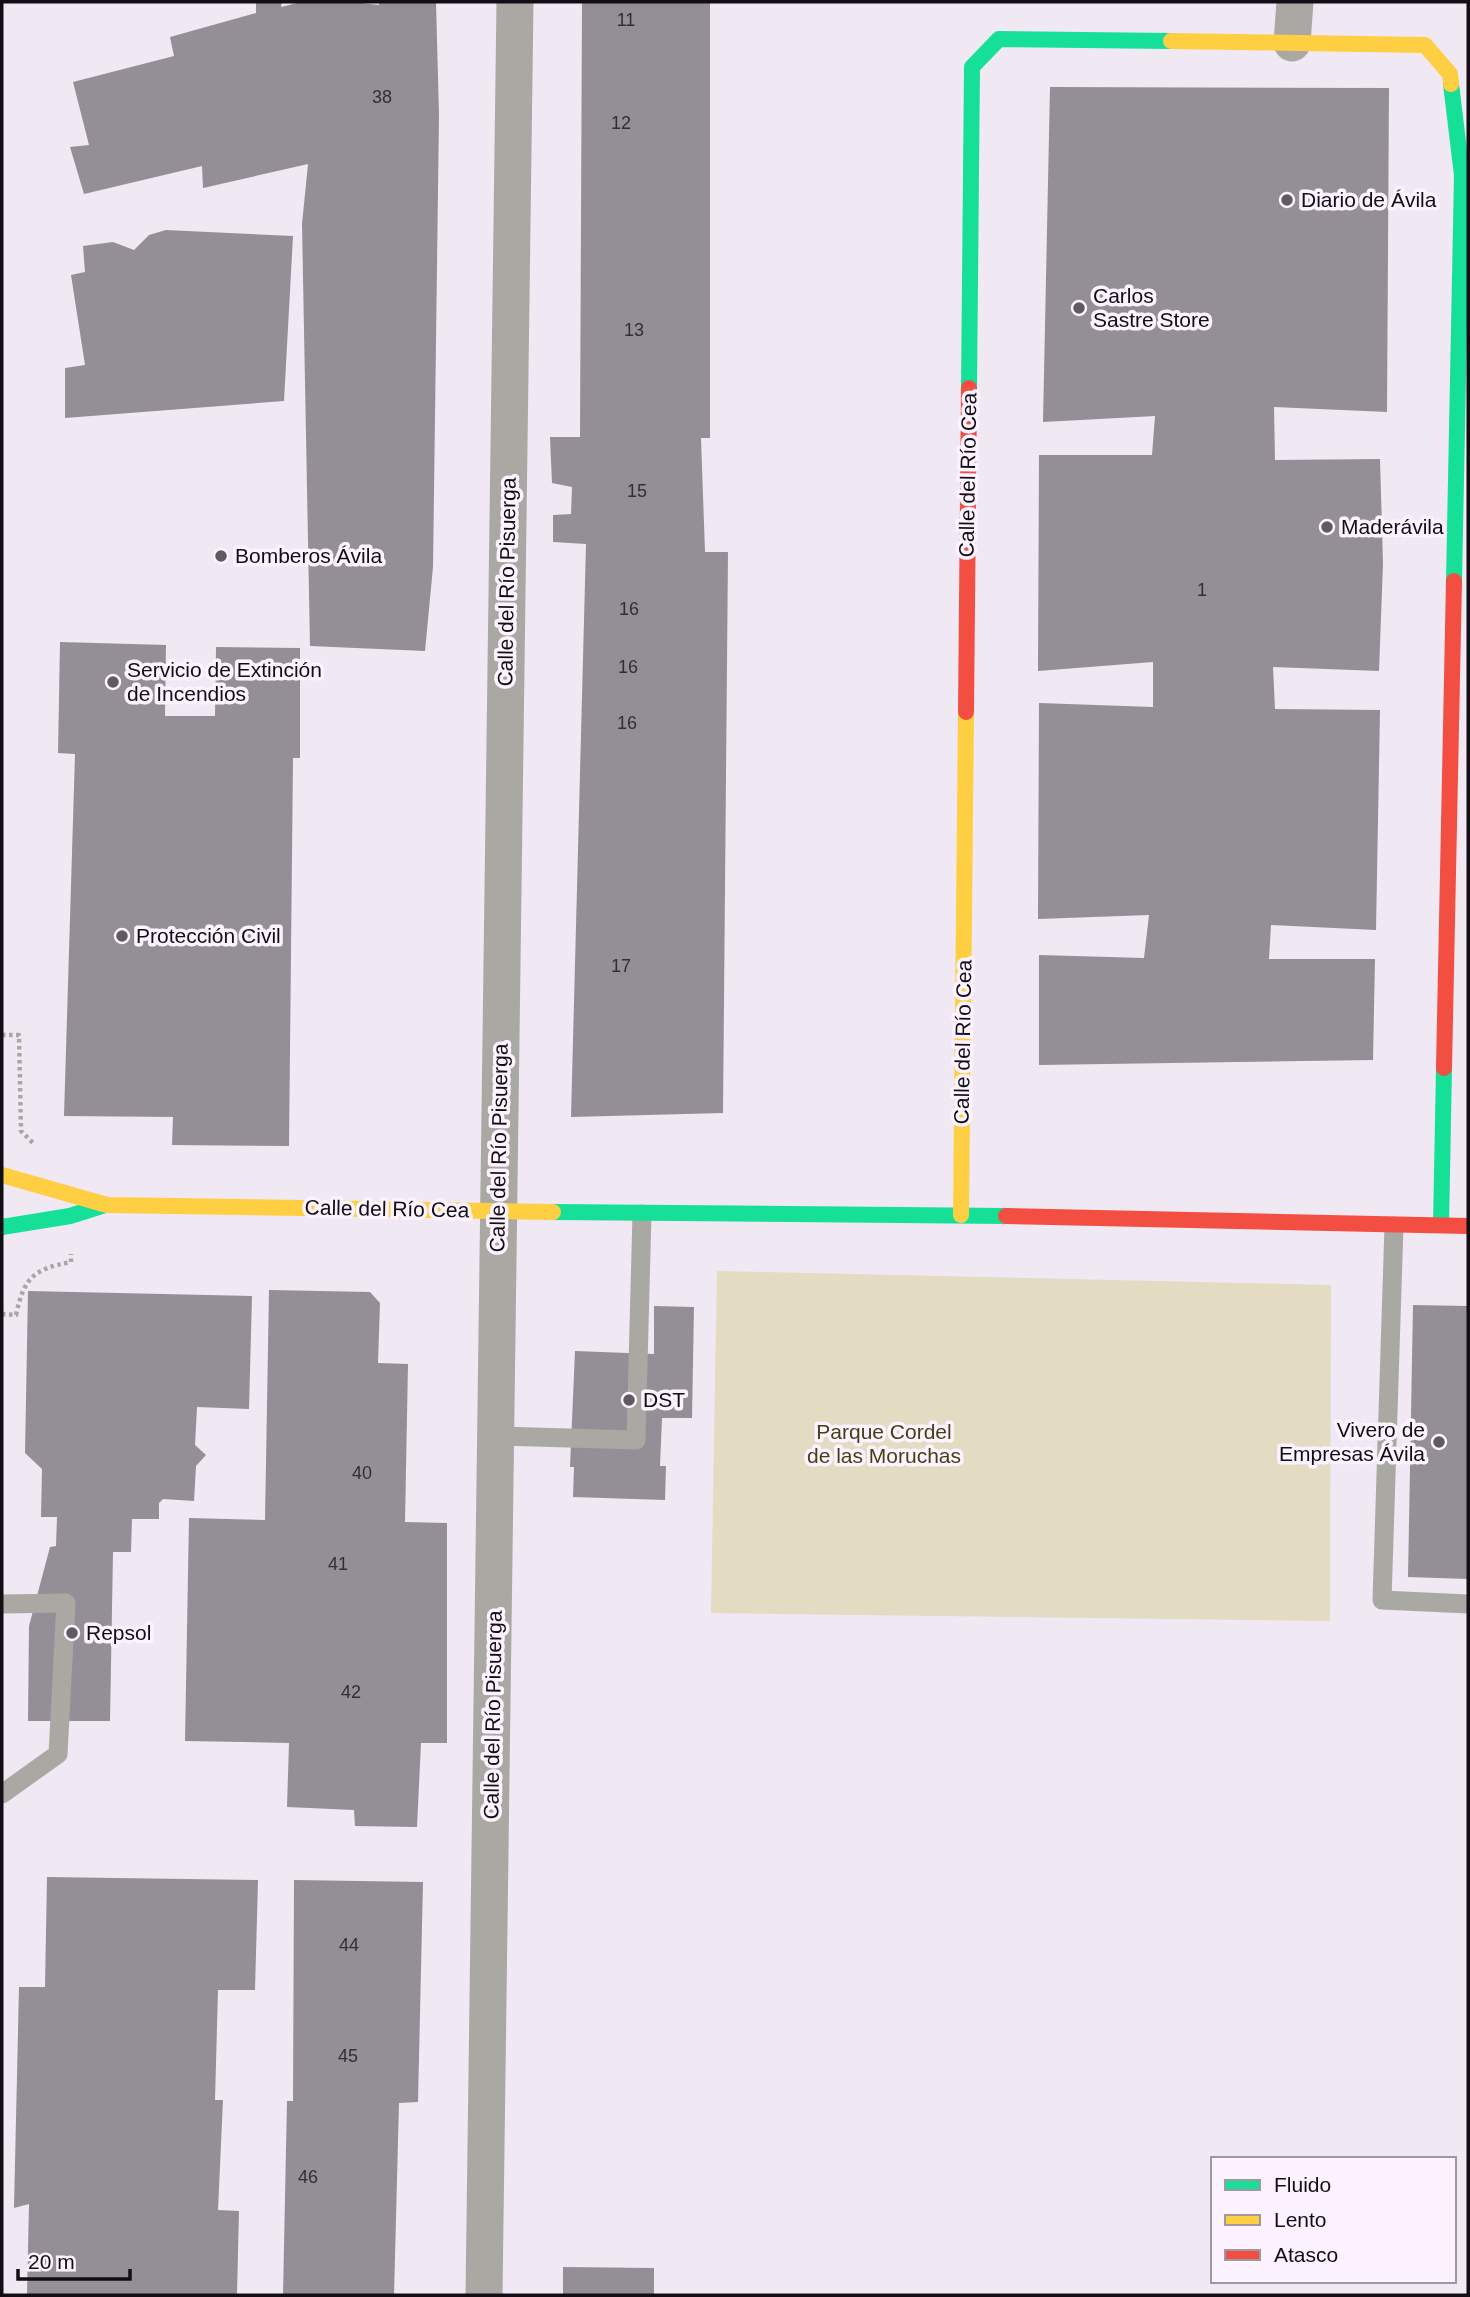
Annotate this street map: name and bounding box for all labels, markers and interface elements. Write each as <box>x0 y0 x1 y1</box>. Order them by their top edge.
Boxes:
house number: 11 <box>617 10 635 30</box>
house number: 38 <box>372 87 392 107</box>
house number: 12 <box>611 113 631 133</box>
place label: Diario de Ávila <box>1301 188 1437 211</box>
marker: Diario de Ávila <box>1279 192 1295 208</box>
place label: Carlos Sastre Store <box>1093 284 1210 331</box>
marker: Carlos Sastre Store <box>1071 300 1087 316</box>
house number: 13 <box>624 320 644 340</box>
street label: Calle del Río Cea <box>955 392 980 557</box>
street label: Calle del Río Pisuerga <box>493 477 520 687</box>
house number: 15 <box>627 481 647 501</box>
place label: Maderávila <box>1341 515 1444 538</box>
marker: Maderávila <box>1319 519 1335 535</box>
place label: Bomberos Ávila <box>235 544 382 567</box>
marker: Bomberos Ávila <box>213 548 229 564</box>
house number: 1 <box>1197 580 1207 600</box>
house number: 16 <box>619 599 639 619</box>
house number: 16 <box>618 657 638 677</box>
place label: Servicio de Extinción de Incendios <box>127 658 322 705</box>
marker: Servicio de Extinción de Incendios <box>105 674 121 690</box>
house number: 16 <box>617 713 637 733</box>
place label: Protección Civil <box>136 924 281 947</box>
marker: Protección Civil <box>114 928 130 944</box>
house number: 17 <box>611 956 631 976</box>
street label: Calle del Río Cea <box>950 959 975 1124</box>
street label: Calle del Río Pisuerga <box>485 1043 512 1253</box>
street label: Calle del Río Cea <box>305 1196 470 1221</box>
place label: DST <box>643 1388 685 1411</box>
marker: DST <box>621 1392 637 1408</box>
place label: Vivero de Empresas Ávila <box>1279 1418 1425 1465</box>
park label: Parque Cordel de las Moruchas <box>807 1420 961 1467</box>
marker: Vivero de Empresas Ávila <box>1431 1434 1447 1450</box>
house number: 40 <box>352 1463 372 1483</box>
house number: 41 <box>328 1554 348 1574</box>
street label: Calle del Río Pisuerga <box>479 1610 506 1820</box>
place label: Repsol <box>86 1621 151 1644</box>
marker: Repsol <box>64 1625 80 1641</box>
house number: 42 <box>341 1682 361 1702</box>
house number: 44 <box>339 1935 359 1955</box>
house number: 45 <box>338 2046 358 2066</box>
legend <box>1211 2157 1456 2283</box>
house number: 46 <box>298 2167 318 2187</box>
text: Fluido <box>1274 2173 1331 2196</box>
text: Lento <box>1274 2208 1327 2231</box>
scale bar <box>18 2238 130 2282</box>
text: Atasco <box>1274 2243 1338 2266</box>
text: 20 m <box>28 2250 75 2273</box>

